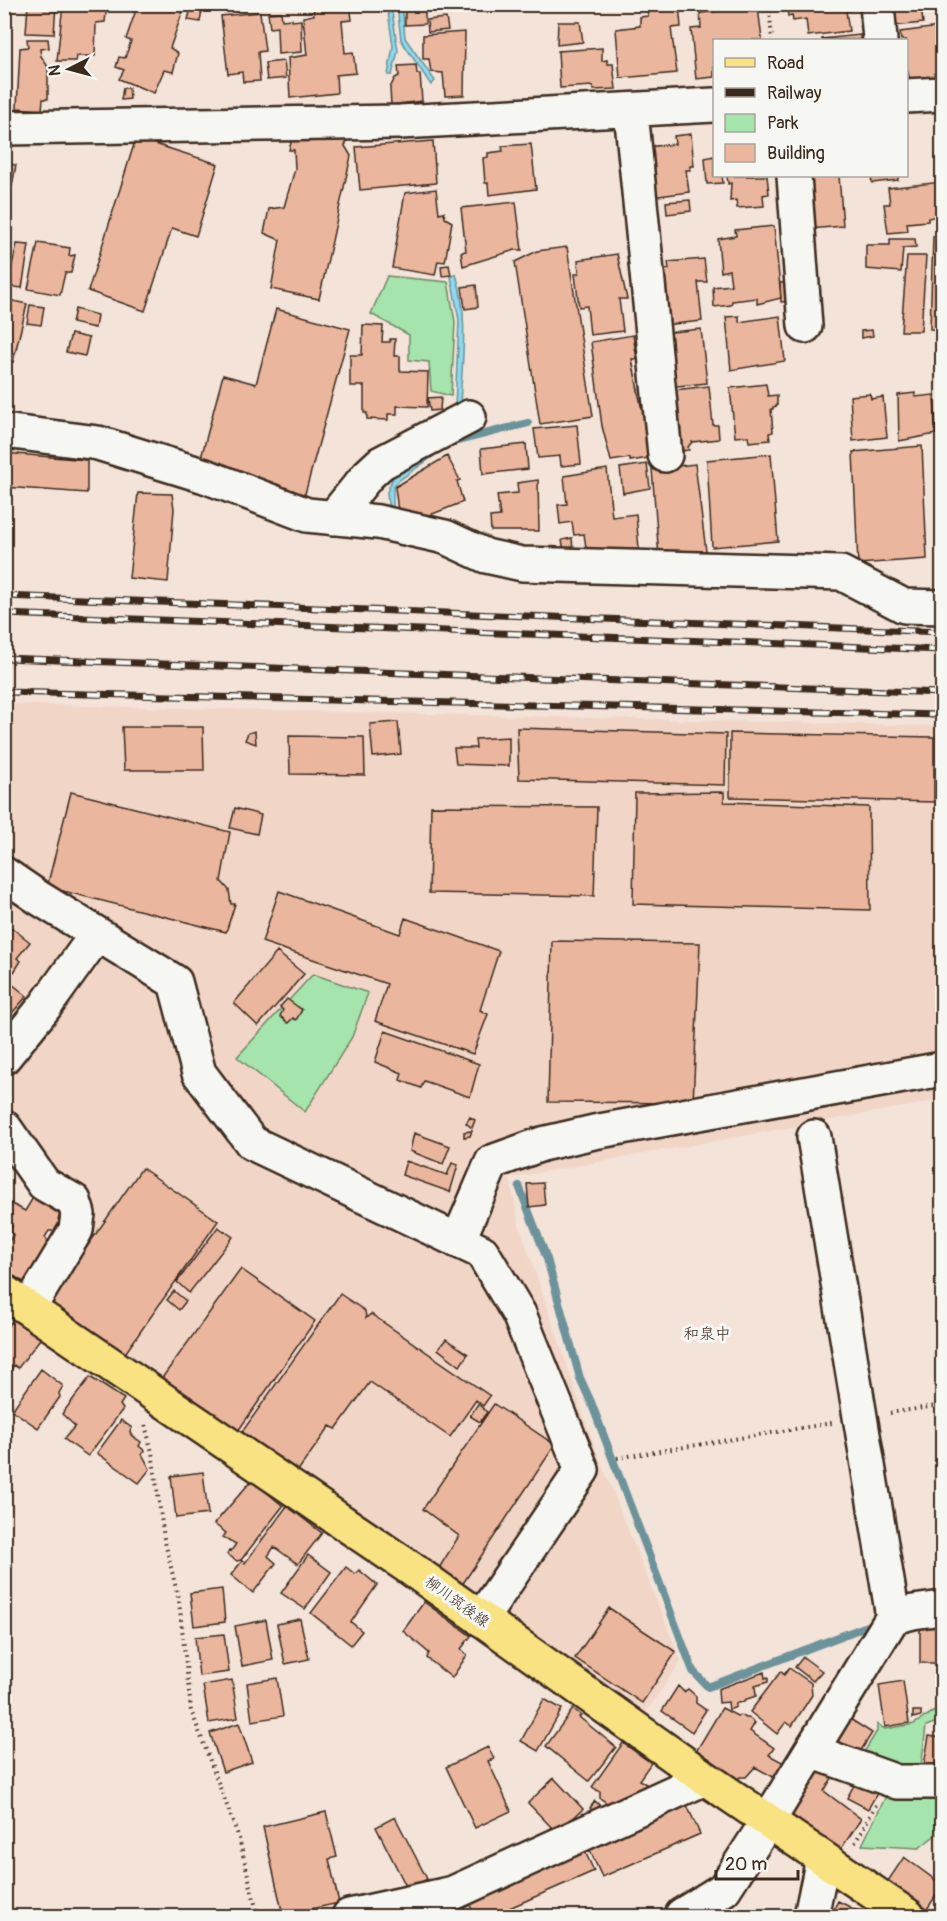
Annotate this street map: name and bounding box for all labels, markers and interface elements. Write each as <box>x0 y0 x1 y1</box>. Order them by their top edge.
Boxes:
north arrow <box>39 39 99 99</box>
legend <box>713 39 908 177</box>
text: Road <box>767 52 804 75</box>
text: N <box>45 64 66 77</box>
text: Railway <box>767 82 822 105</box>
text: Park <box>767 112 799 135</box>
text: Building <box>767 142 825 165</box>
district label: 和泉中 <box>683 1324 731 1344</box>
street label: 柳川筑後線 <box>421 1572 493 1632</box>
scale bar <box>716 1843 798 1881</box>
text: 20 m <box>725 1853 767 1876</box>

